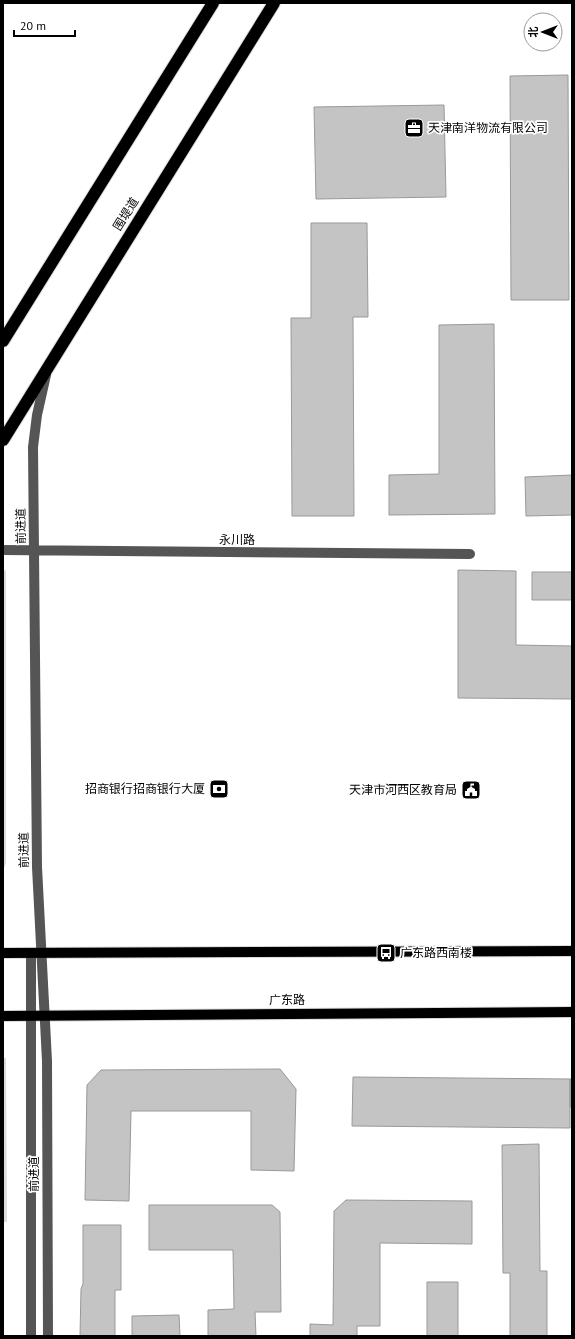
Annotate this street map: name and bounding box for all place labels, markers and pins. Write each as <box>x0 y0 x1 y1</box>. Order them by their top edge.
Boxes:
office icon: 天津南洋物流有限公司 <box>403 117 425 139</box>
place label: 天津南洋物流有限公司 <box>428 120 548 135</box>
bank icon: 招商银行招商银行大厦 <box>208 778 230 800</box>
public building icon: 天津市河西区教育局 <box>460 779 482 801</box>
place label: 招商银行招商银行大厦 <box>85 781 205 796</box>
place label: 天津市河西区教育局 <box>349 782 457 797</box>
bus stop icon: 广东路西南楼 <box>375 942 397 964</box>
place label: 广东路西南楼 <box>400 945 472 960</box>

